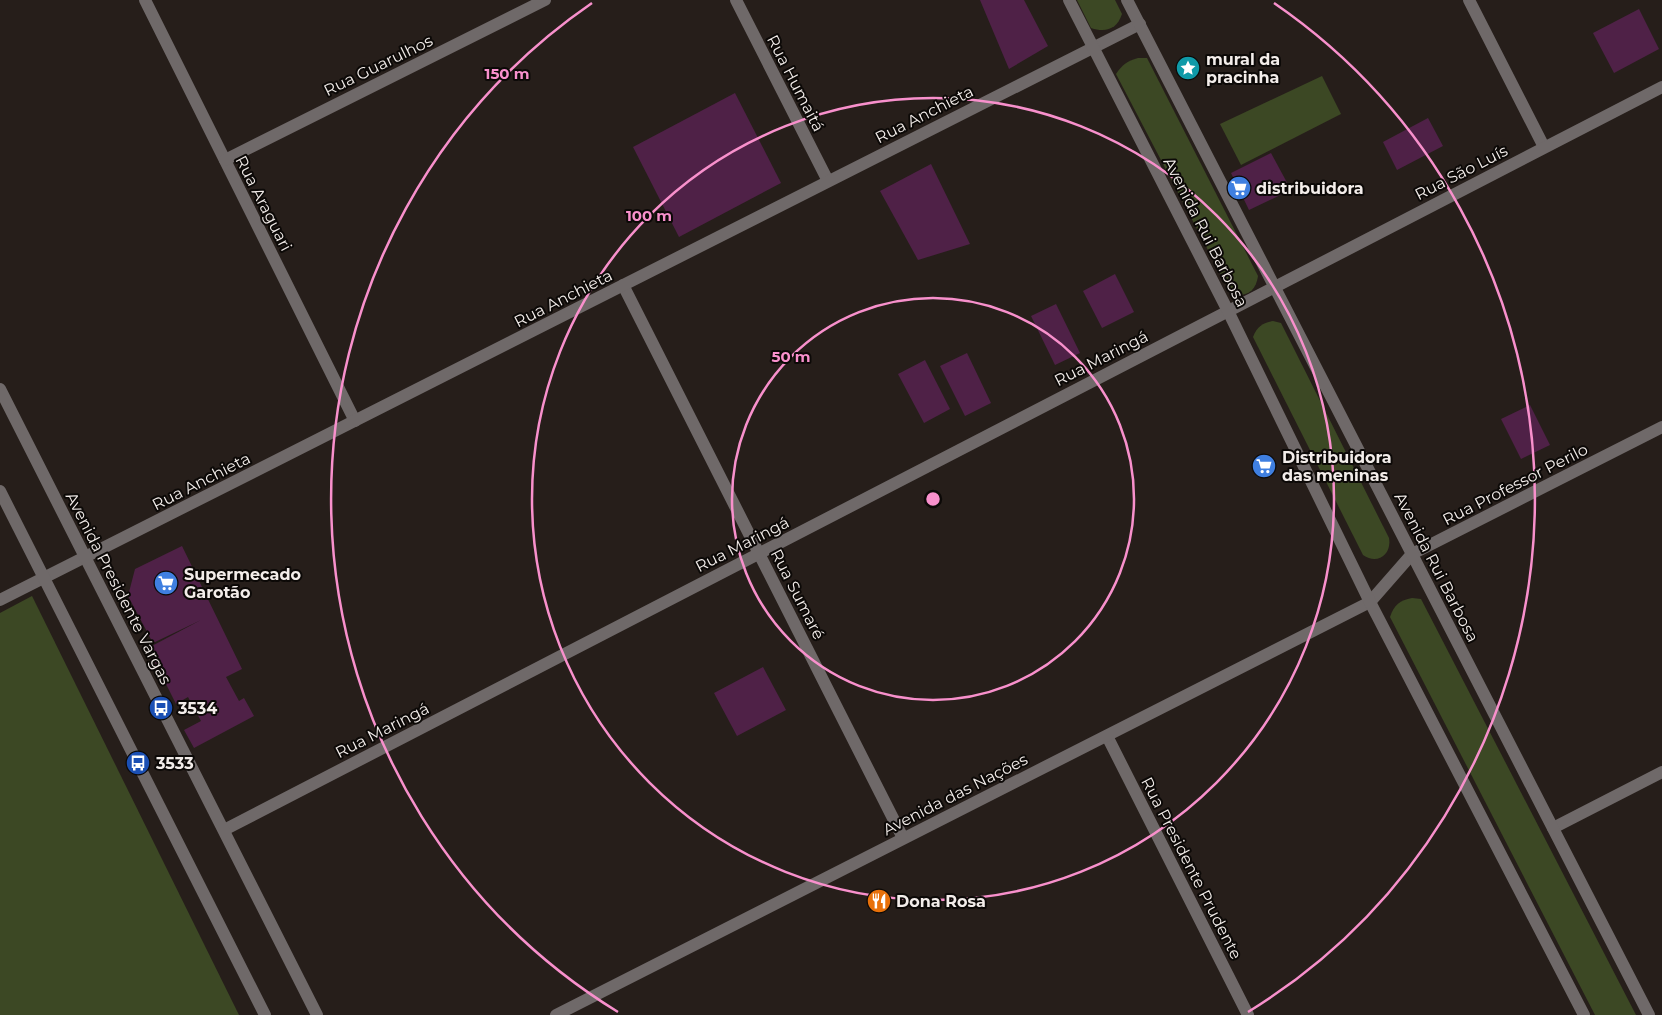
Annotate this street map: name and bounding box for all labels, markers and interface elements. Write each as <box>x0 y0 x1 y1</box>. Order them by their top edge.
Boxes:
street label: Rua Guarulhos <box>321 31 436 100</box>
street label: Rua Humaitá <box>763 32 828 135</box>
place label: mural da pracinha <box>1206 50 1280 87</box>
place icon: mural da pracinha <box>1175 55 1201 81</box>
text: 150 m <box>485 64 529 83</box>
street label: Rua Anchieta <box>872 82 976 147</box>
street label: Rua São Luís <box>1412 141 1511 204</box>
street label: Rua Araguari <box>231 152 296 254</box>
street label: Avenida Rui Barbosa <box>1160 154 1252 310</box>
supermarket icon: distribuidora <box>1226 175 1252 201</box>
place label: distribuidora <box>1256 179 1364 198</box>
text: 100 m <box>626 206 672 225</box>
street label: Rua Anchieta <box>511 266 615 331</box>
street label: Rua Maringá <box>1051 327 1151 390</box>
text: 50 m <box>771 347 811 366</box>
street label: Rua Professor Perilo <box>1439 440 1591 529</box>
place label: Distribuidora das meninas <box>1282 448 1392 485</box>
street label: Rua Anchieta <box>149 449 253 514</box>
supermarket icon: Distribuidora das meninas <box>1251 453 1277 479</box>
street label: Avenida Presidente Vargas <box>62 489 176 688</box>
street label: Avenida Rui Barbosa <box>1391 489 1483 645</box>
centre of rings <box>924 490 942 508</box>
street label: Rua Maringá <box>692 513 792 576</box>
street label: Rua Sumaré <box>767 546 828 643</box>
place label: Supermecado Garotão <box>184 565 301 602</box>
supermarket icon: Supermecado Garotão <box>153 570 179 596</box>
bus stop icon: 3534 <box>148 695 174 721</box>
place label: 3534 <box>177 699 217 718</box>
street label: Rua Maringá <box>332 699 432 762</box>
bus stop icon: 3533 <box>125 750 151 776</box>
street label: Avenida das Nações <box>880 750 1031 839</box>
place label: 3533 <box>155 754 194 773</box>
street label: Rua Presidente Prudente <box>1137 774 1246 963</box>
restaurant icon: Dona Rosa <box>866 888 892 914</box>
place label: Dona Rosa <box>896 892 986 911</box>

